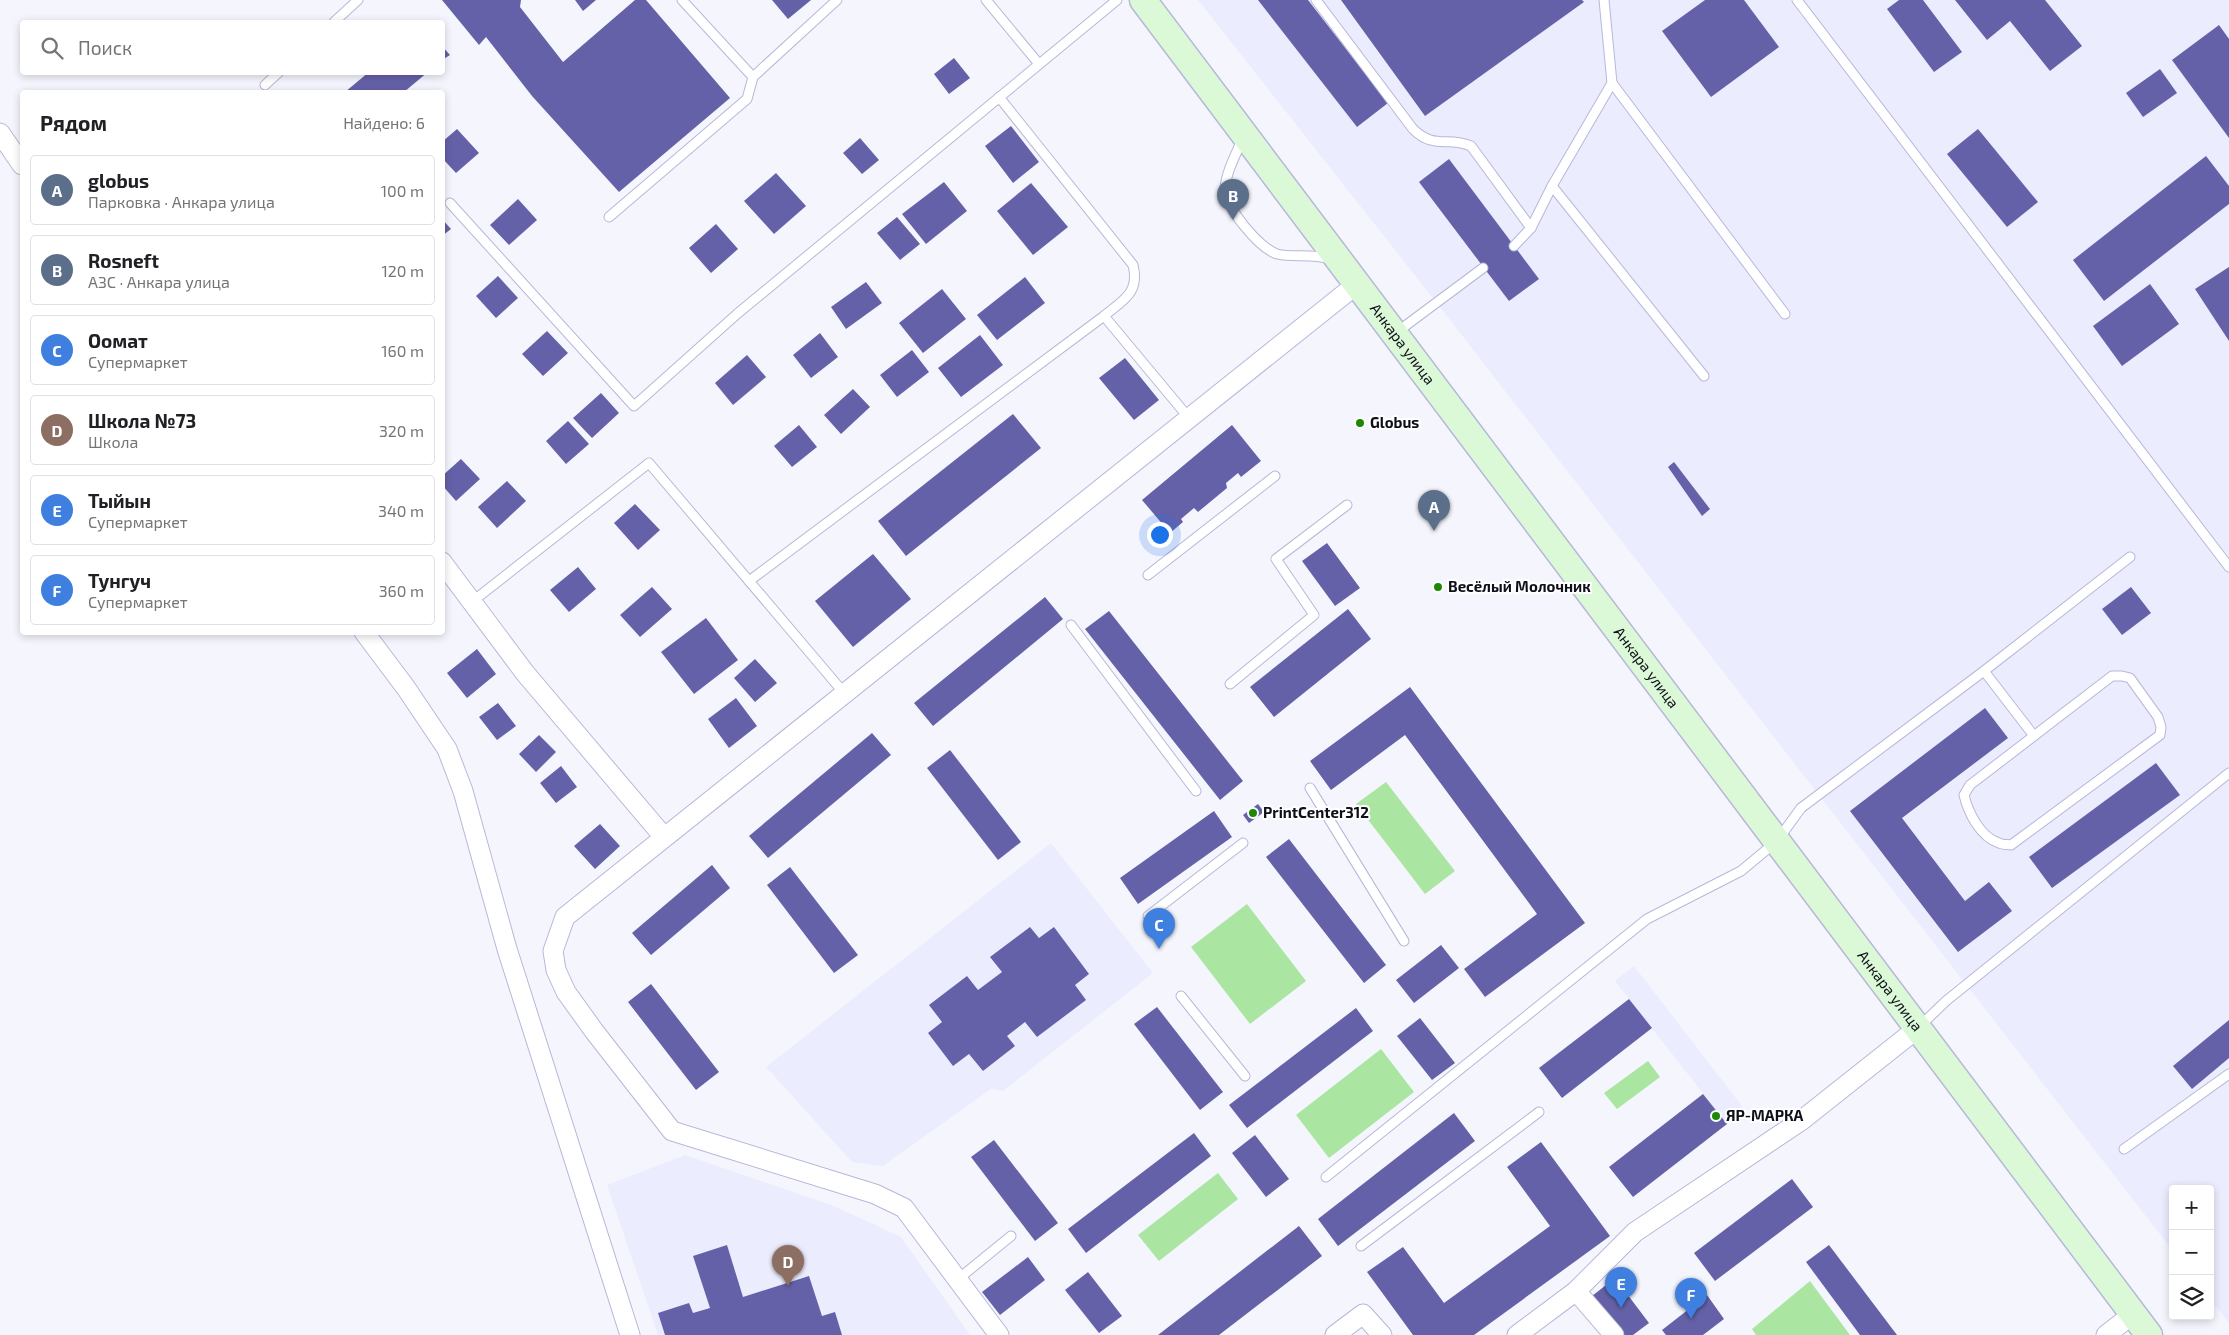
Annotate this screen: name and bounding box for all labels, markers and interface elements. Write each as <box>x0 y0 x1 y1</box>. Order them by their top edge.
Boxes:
search box <box>20 20 445 75</box>
icon: search <box>38 34 66 62</box>
text: Поиск <box>78 36 132 59</box>
text: Рядом <box>40 110 107 135</box>
text: Найдено: 6 <box>343 113 425 132</box>
text: globus <box>88 169 149 192</box>
pin: B <box>1217 179 1249 220</box>
text: A <box>52 181 62 200</box>
text: 100 m <box>381 181 424 200</box>
text: Парковка · Анкара улица <box>88 192 275 211</box>
text: Rosneft <box>88 249 159 272</box>
text: B <box>52 261 62 280</box>
text: 120 m <box>381 261 424 280</box>
text: АЗС · Анкара улица <box>88 272 230 291</box>
street label: Анкара улица <box>1367 300 1439 388</box>
text: Оомат <box>88 329 148 352</box>
text: C <box>52 341 62 360</box>
text: 160 m <box>381 341 424 360</box>
text: Супермаркет <box>88 352 187 371</box>
text: Школа №73 <box>88 409 196 432</box>
place label: Globus <box>1370 413 1419 431</box>
marker: Globus <box>1354 417 1366 429</box>
text: D <box>52 421 62 440</box>
text: 320 m <box>379 421 424 440</box>
text: Школа <box>88 432 138 451</box>
text: Тыйын <box>88 489 151 512</box>
pin: A <box>1418 490 1450 531</box>
text: E <box>52 501 62 520</box>
text: 340 m <box>378 501 424 520</box>
text: Супермаркет <box>88 512 187 531</box>
your location <box>1147 522 1173 548</box>
text: Тунгуч <box>88 569 151 592</box>
place label: Весёлый Молочник <box>1448 577 1591 595</box>
text: F <box>53 581 61 600</box>
text: 360 m <box>379 581 424 600</box>
marker: Весёлый Молочник <box>1432 581 1444 593</box>
text: Супермаркет <box>88 592 187 611</box>
street label: Анкара улица <box>1611 623 1683 711</box>
place label: PrintCenter312 <box>1263 803 1369 821</box>
marker: PrintCenter312 <box>1247 807 1259 819</box>
pin: C <box>1143 908 1175 949</box>
street label: Анкара улица <box>1854 946 1927 1035</box>
place label: ЯР-МАРКА <box>1726 1106 1804 1124</box>
marker: ЯР-МАРКА <box>1710 1110 1722 1122</box>
map controls <box>2169 1185 2214 1320</box>
button: + <box>2169 1185 2214 1230</box>
button: − <box>2169 1230 2214 1275</box>
pin: D <box>772 1245 804 1286</box>
pin: E <box>1605 1267 1637 1308</box>
button: layers <box>2169 1275 2214 1320</box>
pin: F <box>1675 1278 1707 1319</box>

